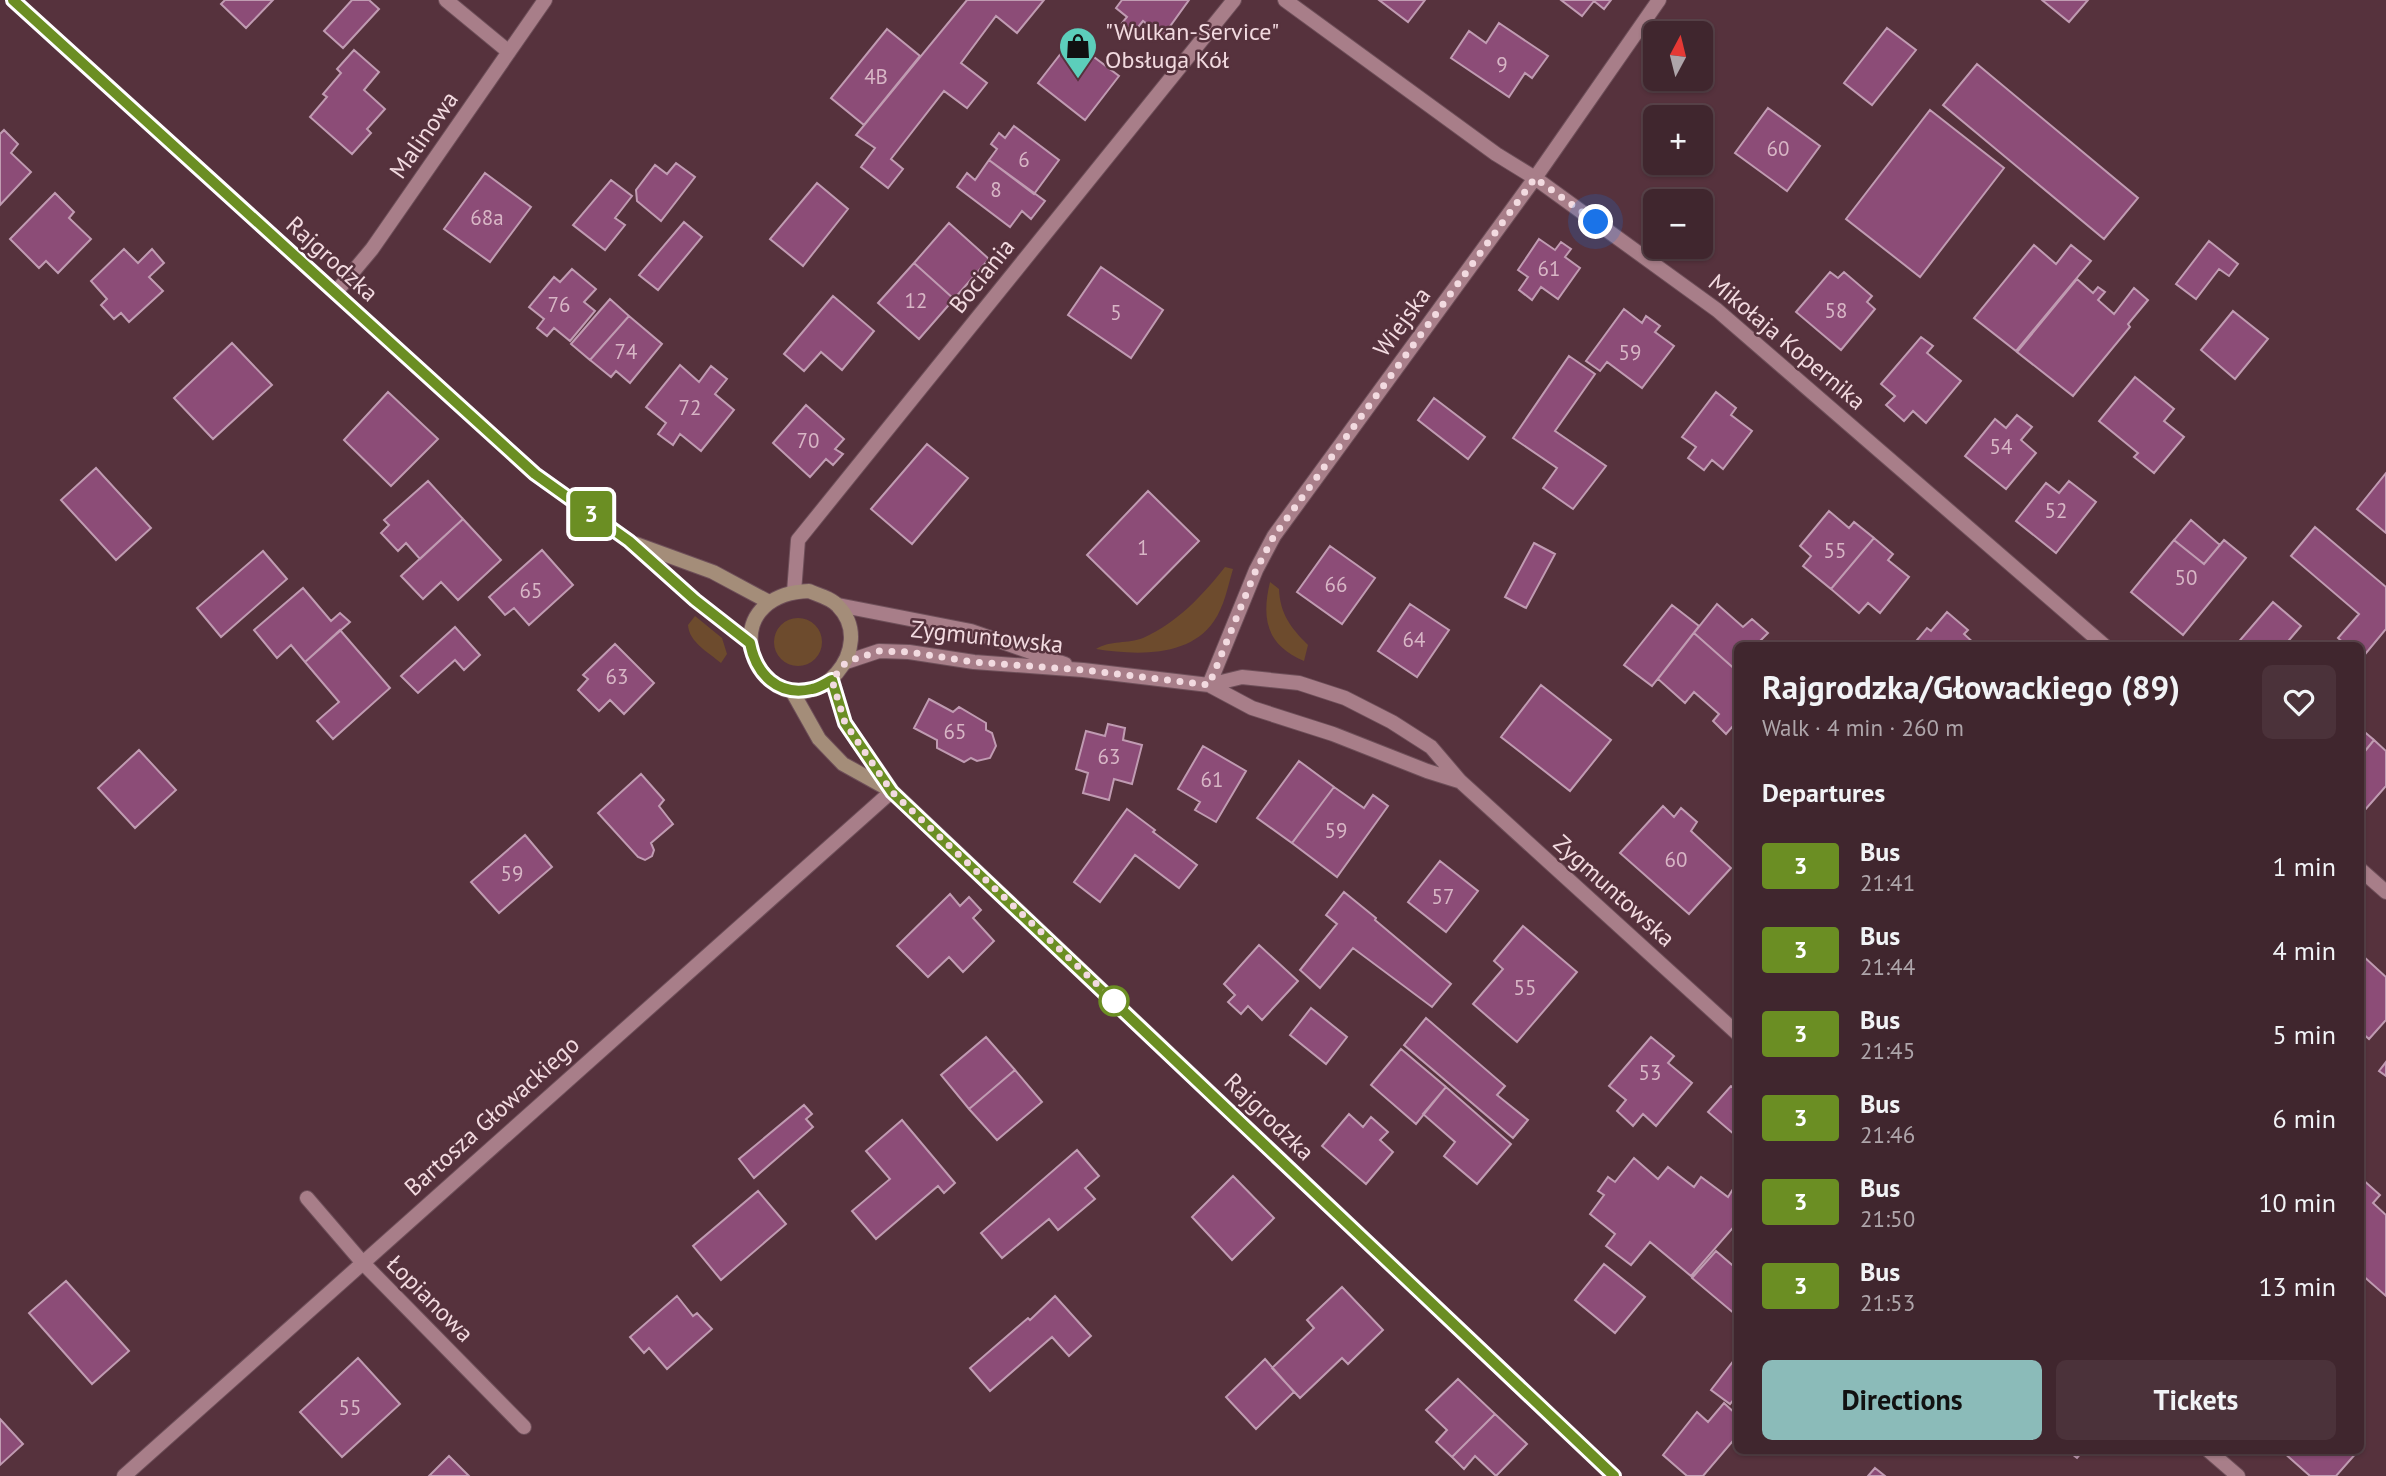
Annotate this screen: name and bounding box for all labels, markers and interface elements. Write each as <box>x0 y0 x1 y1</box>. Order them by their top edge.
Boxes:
place label: "Wulkan-Service" Obsługa Kół <box>1105 16 1279 75</box>
north arrow <box>1643 21 1713 91</box>
map controls <box>1643 21 1713 259</box>
shop icon: "Wulkan-Service" Obsługa Kół <box>1057 25 1099 80</box>
house number: 9 <box>1496 51 1508 78</box>
house number: 4B <box>864 63 888 90</box>
street label: Malinowa <box>382 85 465 184</box>
button: + <box>1643 105 1713 175</box>
house number: 60 <box>1767 135 1789 162</box>
house number: 6 <box>1018 146 1030 173</box>
house number: 8 <box>990 176 1002 203</box>
button: − <box>1643 189 1713 259</box>
house number: 68a <box>470 204 504 231</box>
your location <box>1578 204 1613 239</box>
street label: Rajgrodzka <box>280 209 385 308</box>
street label: Bociania <box>942 232 1021 319</box>
house number: 61 <box>1538 255 1560 282</box>
street label: Mikołaja Kopernika <box>1702 267 1872 416</box>
street label: Wiejska <box>1366 281 1437 363</box>
house number: 12 <box>905 287 927 314</box>
house number: 76 <box>548 291 570 318</box>
house number: 58 <box>1825 297 1847 324</box>
house number: 5 <box>1110 299 1122 326</box>
house number: 74 <box>615 338 637 365</box>
house number: 59 <box>1619 339 1641 366</box>
house number: 72 <box>679 394 701 421</box>
house number: 70 <box>797 427 819 454</box>
house number: 54 <box>1990 433 2012 460</box>
line badge: 3 <box>568 491 614 537</box>
house number: 52 <box>2045 497 2067 524</box>
text: 3 <box>584 498 598 529</box>
house number: 1 <box>1137 534 1149 561</box>
house number: 55 <box>1824 537 1846 564</box>
house number: 50 <box>2175 564 2197 591</box>
house number: 66 <box>1325 571 1347 598</box>
house number: 65 <box>520 577 542 604</box>
street label: Zygmuntowska <box>909 613 1065 660</box>
house number: 64 <box>1403 626 1425 653</box>
house number: 63 <box>606 663 628 690</box>
text: Rajgrodzka/Głowackiego (89) <box>1762 665 2180 708</box>
button: heart <box>2262 665 2336 739</box>
text: Walk · 4 min · 260 m <box>1762 713 1964 742</box>
house number: 65 <box>944 718 966 745</box>
house number: 63 <box>1098 743 1120 770</box>
house number: 61 <box>1201 766 1223 793</box>
text: Departures <box>1762 776 1885 809</box>
house number: 59 <box>1325 817 1347 844</box>
street label: Zygmuntowska <box>1547 828 1682 953</box>
text: Bus <box>1860 835 1900 868</box>
house number: 60 <box>1665 846 1687 873</box>
text: 3 <box>1794 850 1807 881</box>
text: 1 min <box>2273 850 2336 883</box>
house number: 59 <box>501 860 523 887</box>
text: 21:41 <box>1860 868 1915 897</box>
house number: 57 <box>1432 883 1454 910</box>
text: Bus <box>1860 919 1900 952</box>
text: 3 <box>1794 934 1807 965</box>
text: 4 min <box>2273 934 2336 967</box>
text: 21:44 <box>1860 952 1915 981</box>
house number: 55 <box>1514 974 1536 1001</box>
unlabelled marker <box>1099 986 1129 1016</box>
text: Bus <box>1860 1003 1900 1036</box>
text: 3 <box>1794 1018 1807 1049</box>
text: 5 min <box>2273 1018 2336 1051</box>
street label: Bartosza Głowackiego <box>398 1029 586 1202</box>
text: 21:45 <box>1860 1036 1915 1065</box>
house number: 53 <box>1639 1059 1661 1086</box>
street label: Rajgrodzka <box>1218 1066 1321 1167</box>
text: Bus <box>1860 1087 1900 1120</box>
text: 3 <box>1794 1102 1807 1133</box>
text: 6 min <box>2273 1102 2336 1135</box>
text: 21:46 <box>1860 1120 1915 1149</box>
text: Bus <box>1860 1171 1900 1204</box>
text: 3 <box>1794 1186 1807 1217</box>
text: 10 min <box>2258 1186 2336 1219</box>
text: 21:50 <box>1860 1204 1915 1233</box>
street label: Łopianowa <box>380 1249 480 1349</box>
text: Bus <box>1860 1255 1900 1288</box>
text: 3 <box>1794 1270 1807 1301</box>
text: 13 min <box>2258 1270 2336 1303</box>
text: 21:53 <box>1860 1288 1915 1317</box>
button: Directions <box>1762 1360 2042 1440</box>
button: Tickets <box>2056 1360 2336 1440</box>
house number: 55 <box>339 1394 361 1421</box>

